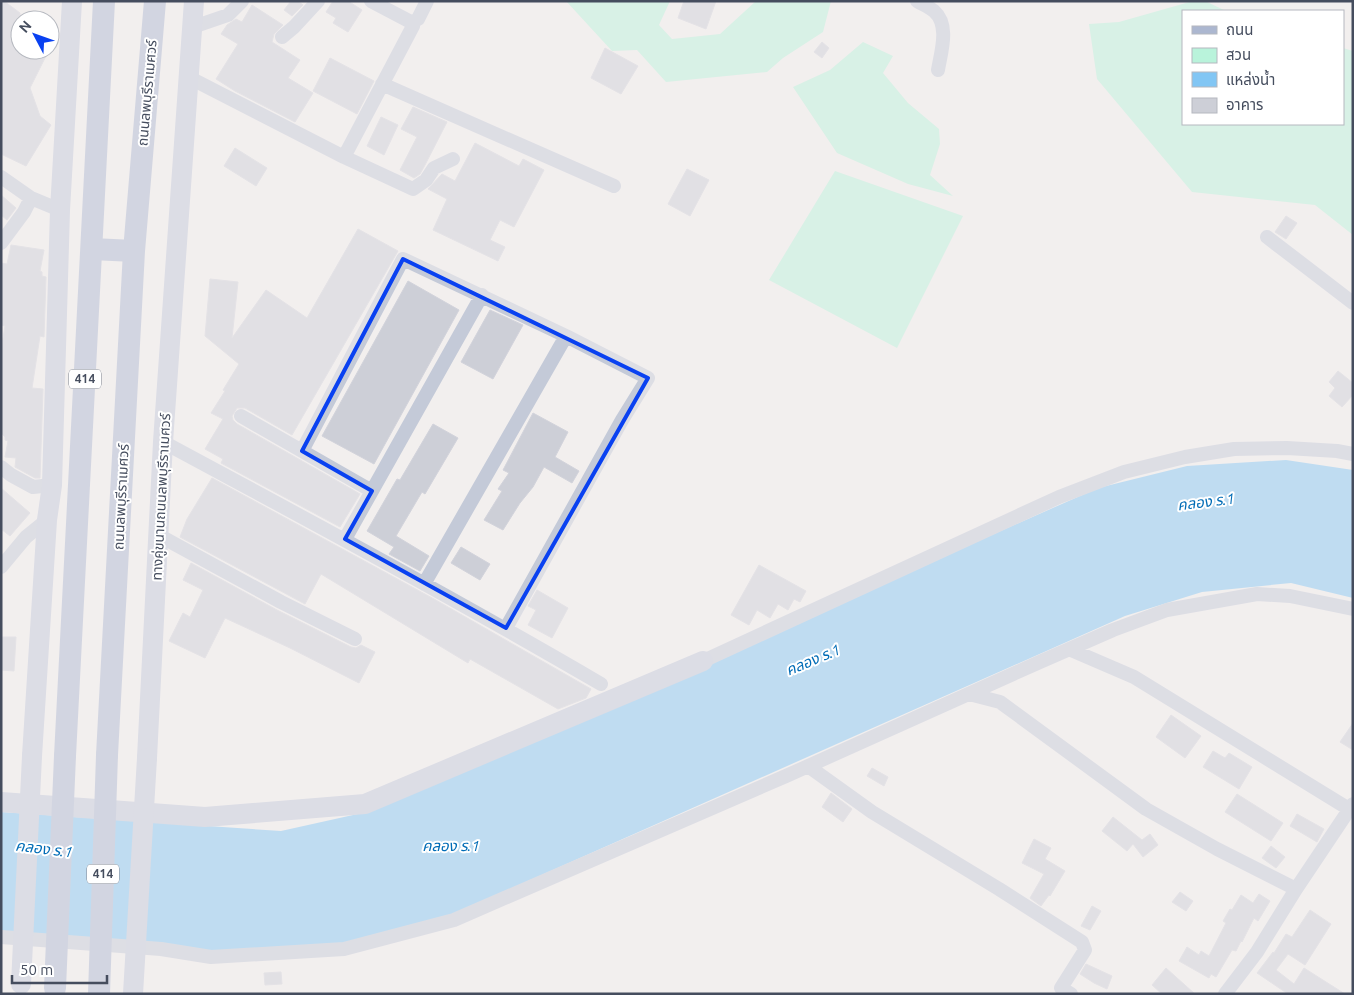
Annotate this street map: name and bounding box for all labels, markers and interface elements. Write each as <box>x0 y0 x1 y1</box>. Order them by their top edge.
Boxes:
north arrow <box>10 10 60 60</box>
legend <box>1182 10 1344 125</box>
text: N <box>16 17 35 36</box>
text: ถนน <box>1226 21 1253 38</box>
street label: ถนนลพบุรีราเมศวร์ <box>134 39 161 147</box>
text: สวน <box>1226 46 1251 63</box>
text: แหล่งน้ำ <box>1226 69 1275 88</box>
text: อาคาร <box>1226 96 1263 113</box>
road number: 414 <box>69 369 101 388</box>
street label: ทางคู่ขนานถนนลพบุรีราเมศวร์ <box>149 412 174 581</box>
street label: ถนนลพบุรีราเมศวร์ <box>110 443 133 551</box>
water label: คลอง ร.1 <box>1176 490 1236 513</box>
water label: คลอง ร.1 <box>783 640 843 679</box>
water label: คลอง ร.1 <box>14 837 74 860</box>
water label: คลอง ร.1 <box>422 837 480 854</box>
road number: 414 <box>87 864 119 884</box>
scale bar <box>12 952 108 984</box>
text: 50 m <box>20 961 53 978</box>

